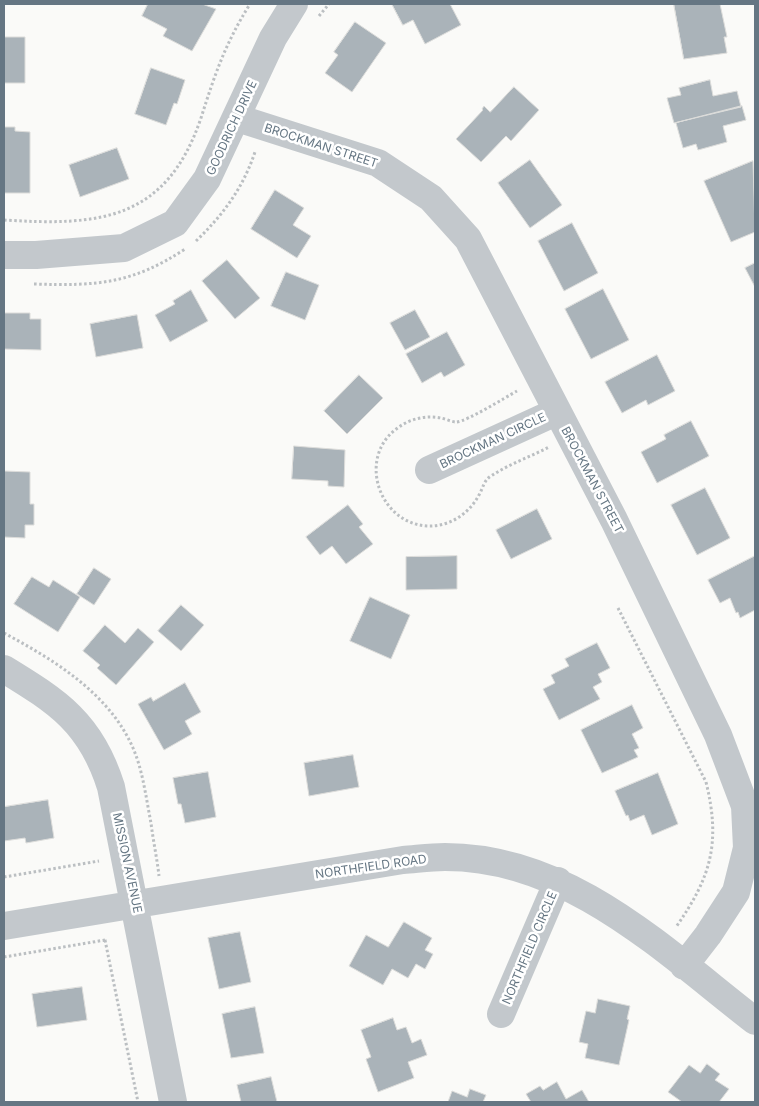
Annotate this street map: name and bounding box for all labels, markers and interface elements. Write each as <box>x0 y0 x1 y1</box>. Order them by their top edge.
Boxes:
street label: GOODRICH DRIVE <box>204 78 260 178</box>
street label: BROCKMAN STREET <box>262 121 380 171</box>
street label: BROCKMAN CIRCLE <box>438 410 548 472</box>
street label: BROCKMAN STREET <box>558 424 626 536</box>
street label: MISSION AVENUE <box>109 811 145 915</box>
street label: NORTHFIELD ROAD <box>314 852 428 882</box>
street label: NORTHFIELD CIRCLE <box>500 889 560 1007</box>

